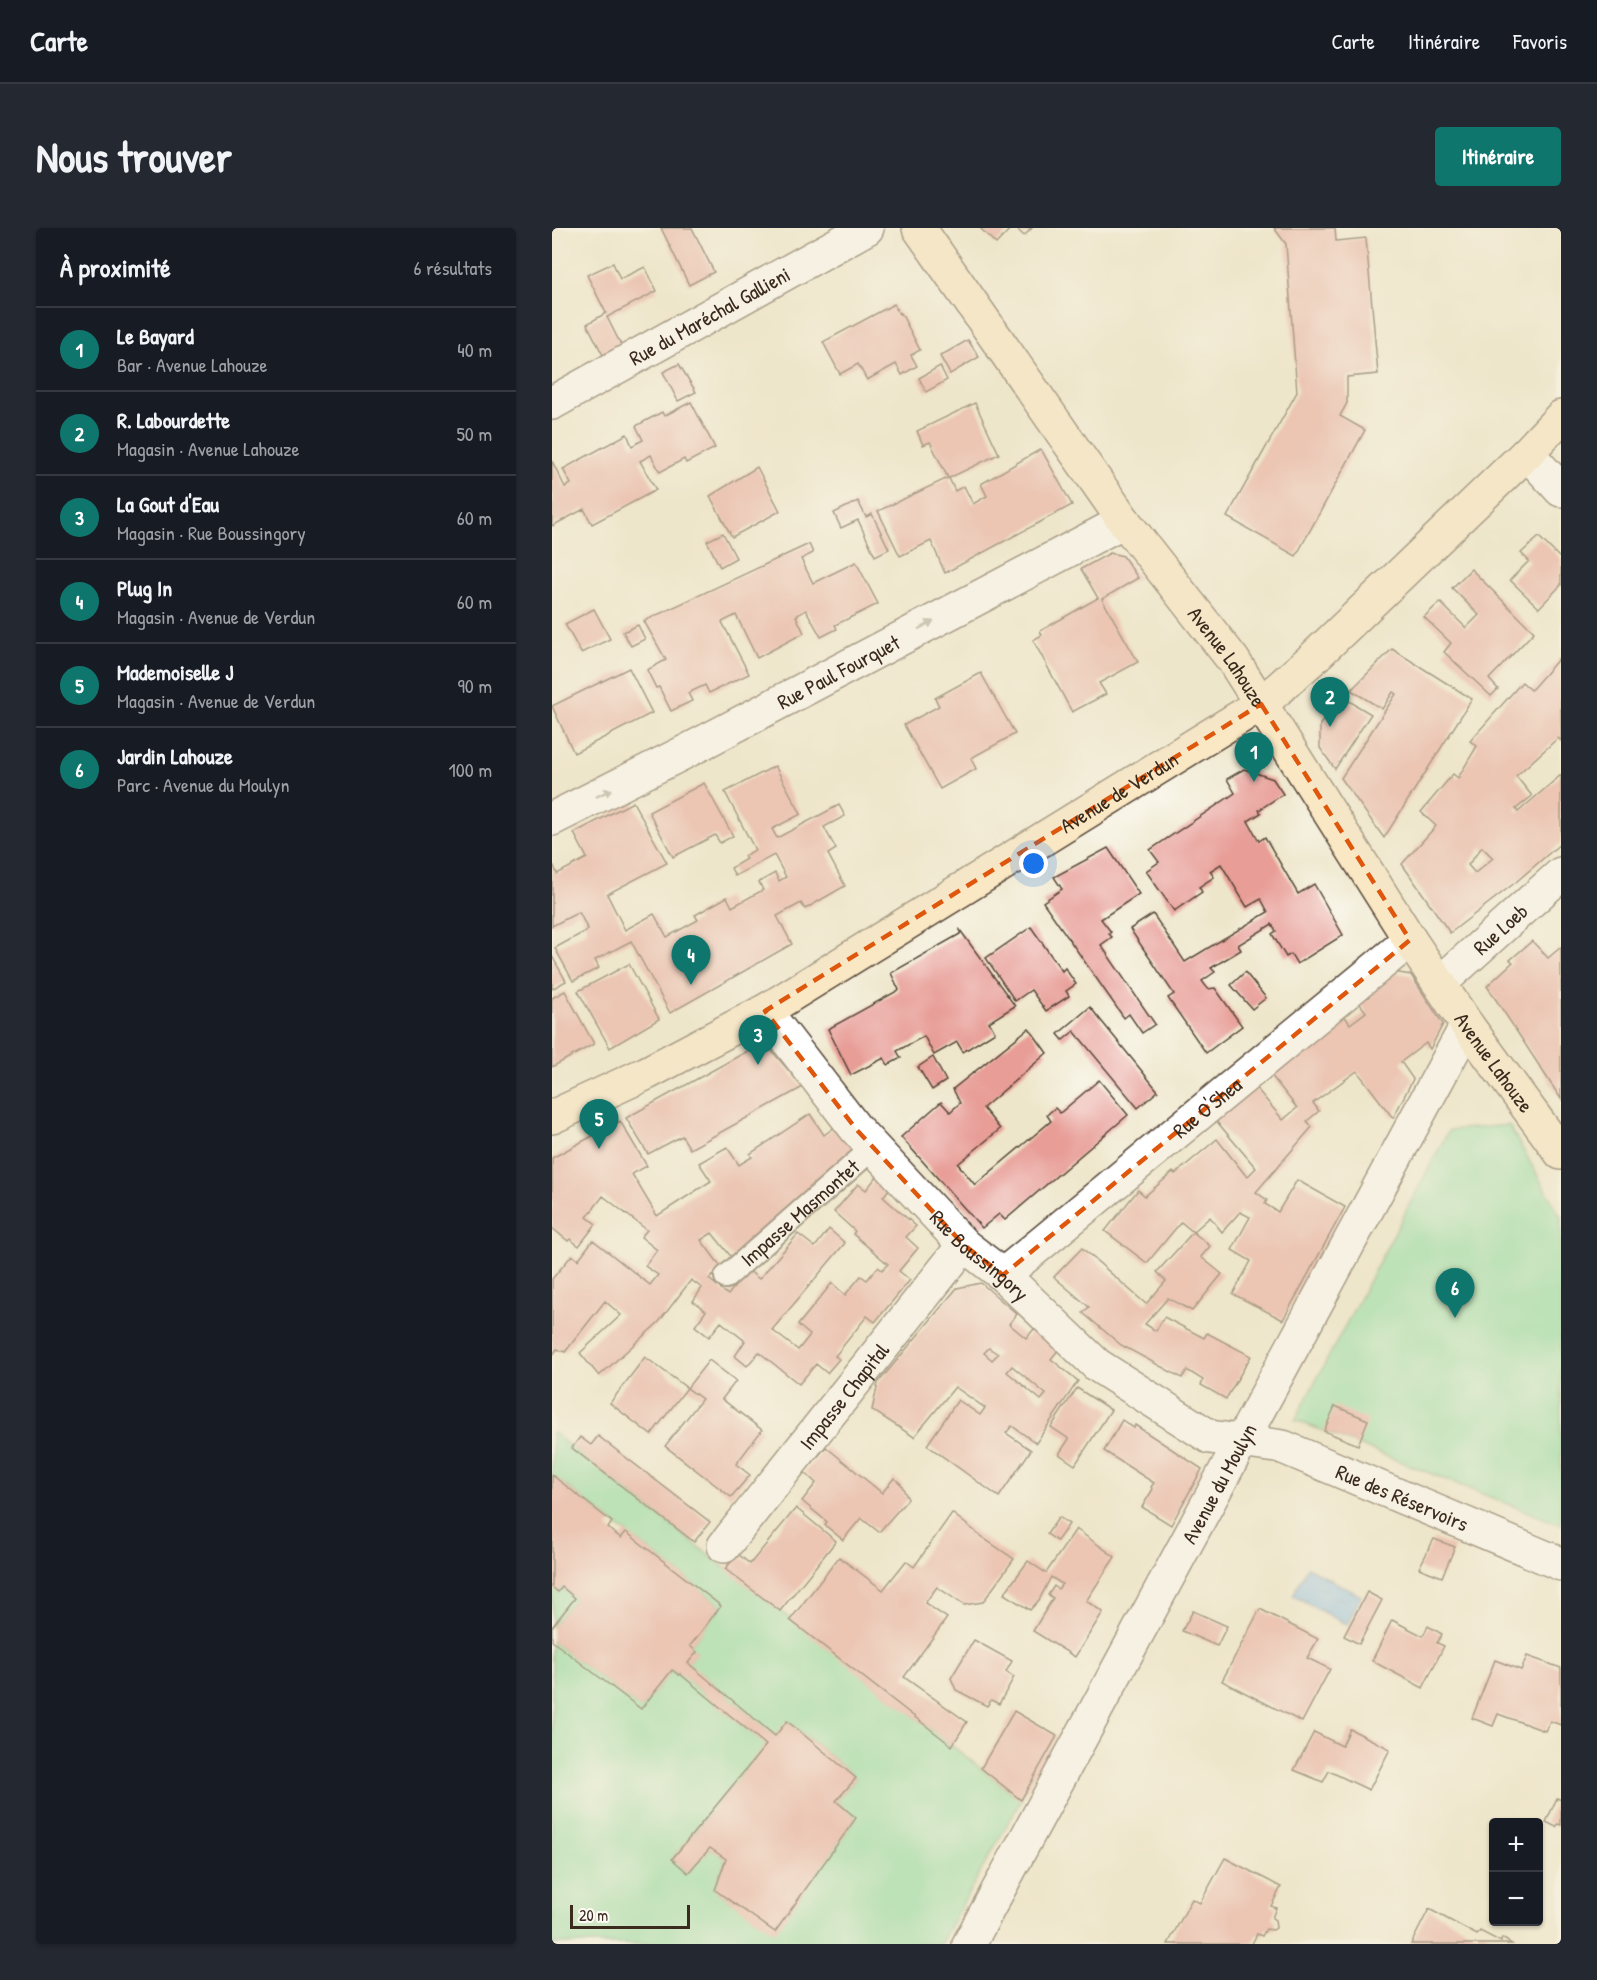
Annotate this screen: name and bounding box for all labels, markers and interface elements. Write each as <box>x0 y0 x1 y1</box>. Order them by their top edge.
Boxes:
text: Carte <box>30 22 88 60</box>
text: Carte <box>1332 27 1375 56</box>
text: Itinéraire <box>1408 27 1480 56</box>
text: Favoris <box>1513 27 1567 56</box>
button: Itinéraire <box>1435 127 1561 186</box>
text: Nous trouver <box>36 128 232 185</box>
text: À proximité <box>60 250 171 285</box>
text: 6 résultats <box>413 254 492 281</box>
street label: Rue du Maréchal Gallieni <box>624 259 795 372</box>
text: Le Bayard <box>117 321 194 351</box>
text: 1 <box>76 336 83 363</box>
text: 40 m <box>457 336 492 363</box>
text: Bar · Avenue Lahouze <box>117 351 267 378</box>
text: R. Labourdette <box>117 405 230 435</box>
text: 2 <box>75 420 84 447</box>
text: 50 m <box>456 420 492 447</box>
text: Magasin · Avenue Lahouze <box>117 435 299 462</box>
text: La Gout d'Eau <box>117 489 219 519</box>
text: 3 <box>75 504 84 531</box>
text: 60 m <box>457 504 492 531</box>
text: Magasin · Rue Boussingory <box>117 519 306 546</box>
text: Plug In <box>117 573 172 603</box>
text: 4 <box>76 588 83 615</box>
text: 60 m <box>457 588 492 615</box>
street label: Avenue Lahouze <box>1182 600 1273 712</box>
text: Magasin · Avenue de Verdun <box>117 603 315 630</box>
one-way arrow <box>918 620 935 630</box>
street label: Rue Paul Fourquet <box>772 627 905 716</box>
text: Mademoiselle J <box>117 657 233 687</box>
text: 5 <box>75 672 84 699</box>
text: 90 m <box>458 672 492 699</box>
pin: 2 <box>1310 678 1350 727</box>
text: Magasin · Avenue de Verdun <box>117 687 315 714</box>
pin: 1 <box>1234 732 1274 782</box>
text: Jardin Lahouze <box>117 741 233 771</box>
street label: Avenue de Verdun <box>1054 744 1183 840</box>
text: 6 <box>76 756 83 783</box>
text: 100 m <box>449 756 492 783</box>
text: Parc · Avenue du Moulyn <box>117 771 290 798</box>
one-way arrow <box>596 788 613 797</box>
your location <box>1019 849 1048 878</box>
street label: Rue Loeb <box>1467 896 1534 961</box>
pin: 4 <box>672 936 710 985</box>
street label: Avenue Lahouze <box>1448 1007 1541 1118</box>
pin: 3 <box>738 1016 778 1065</box>
street label: Rue O'Shea <box>1166 1070 1247 1144</box>
pin: 5 <box>580 1100 618 1149</box>
street label: Impasse Masmontet <box>734 1152 866 1273</box>
street label: Rue Boussingory <box>924 1203 1036 1307</box>
pin: 6 <box>1436 1268 1474 1318</box>
street label: Impasse Chapital <box>792 1336 896 1455</box>
street label: Avenue du Moulyn <box>1174 1418 1263 1549</box>
street label: Rue des Réservoirs <box>1332 1457 1473 1538</box>
map controls <box>1489 1818 1543 1926</box>
button: + <box>1489 1818 1543 1872</box>
button: − <box>1489 1872 1543 1926</box>
scale bar <box>570 1902 690 1930</box>
text: 20 m <box>579 1904 608 1926</box>

